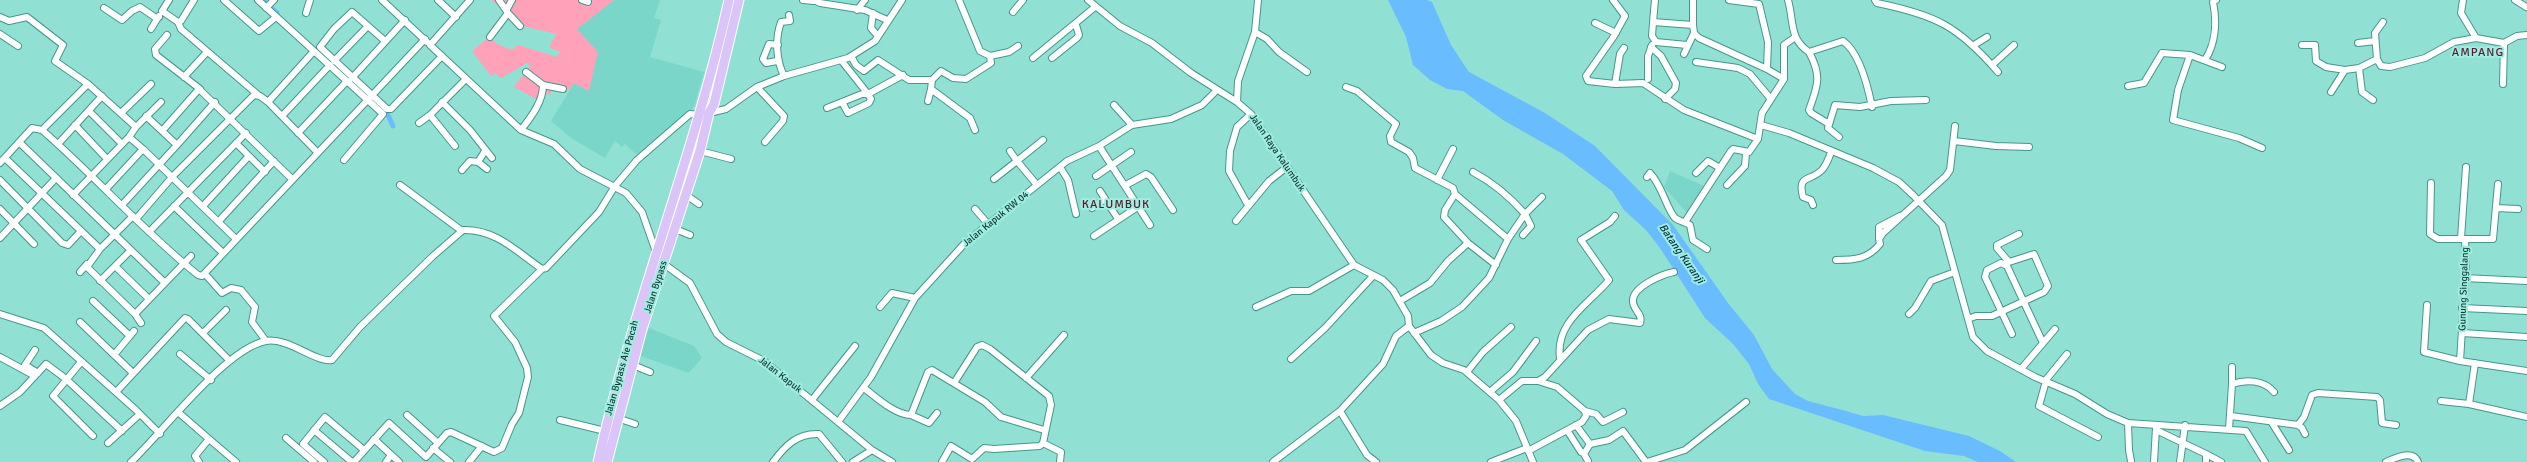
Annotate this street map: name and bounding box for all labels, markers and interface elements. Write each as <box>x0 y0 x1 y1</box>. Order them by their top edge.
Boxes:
district label: AMPANG <box>2452 46 2504 60</box>
street label: Jalan Raya Kalumbuk <box>1247 112 1307 194</box>
street label: Jalan Kapuk RW 04 <box>961 189 1031 249</box>
district label: KALUMBUK <box>1082 198 1150 212</box>
water label: Batang Kuranji <box>1656 222 1706 286</box>
street label: Gunung Singgalang <box>2457 247 2471 331</box>
street label: Jalan Bypass <box>642 259 670 315</box>
street label: Jalan Bypass Aie Pacah <box>603 319 641 417</box>
street label: Jalan Kapuk <box>756 354 804 396</box>

